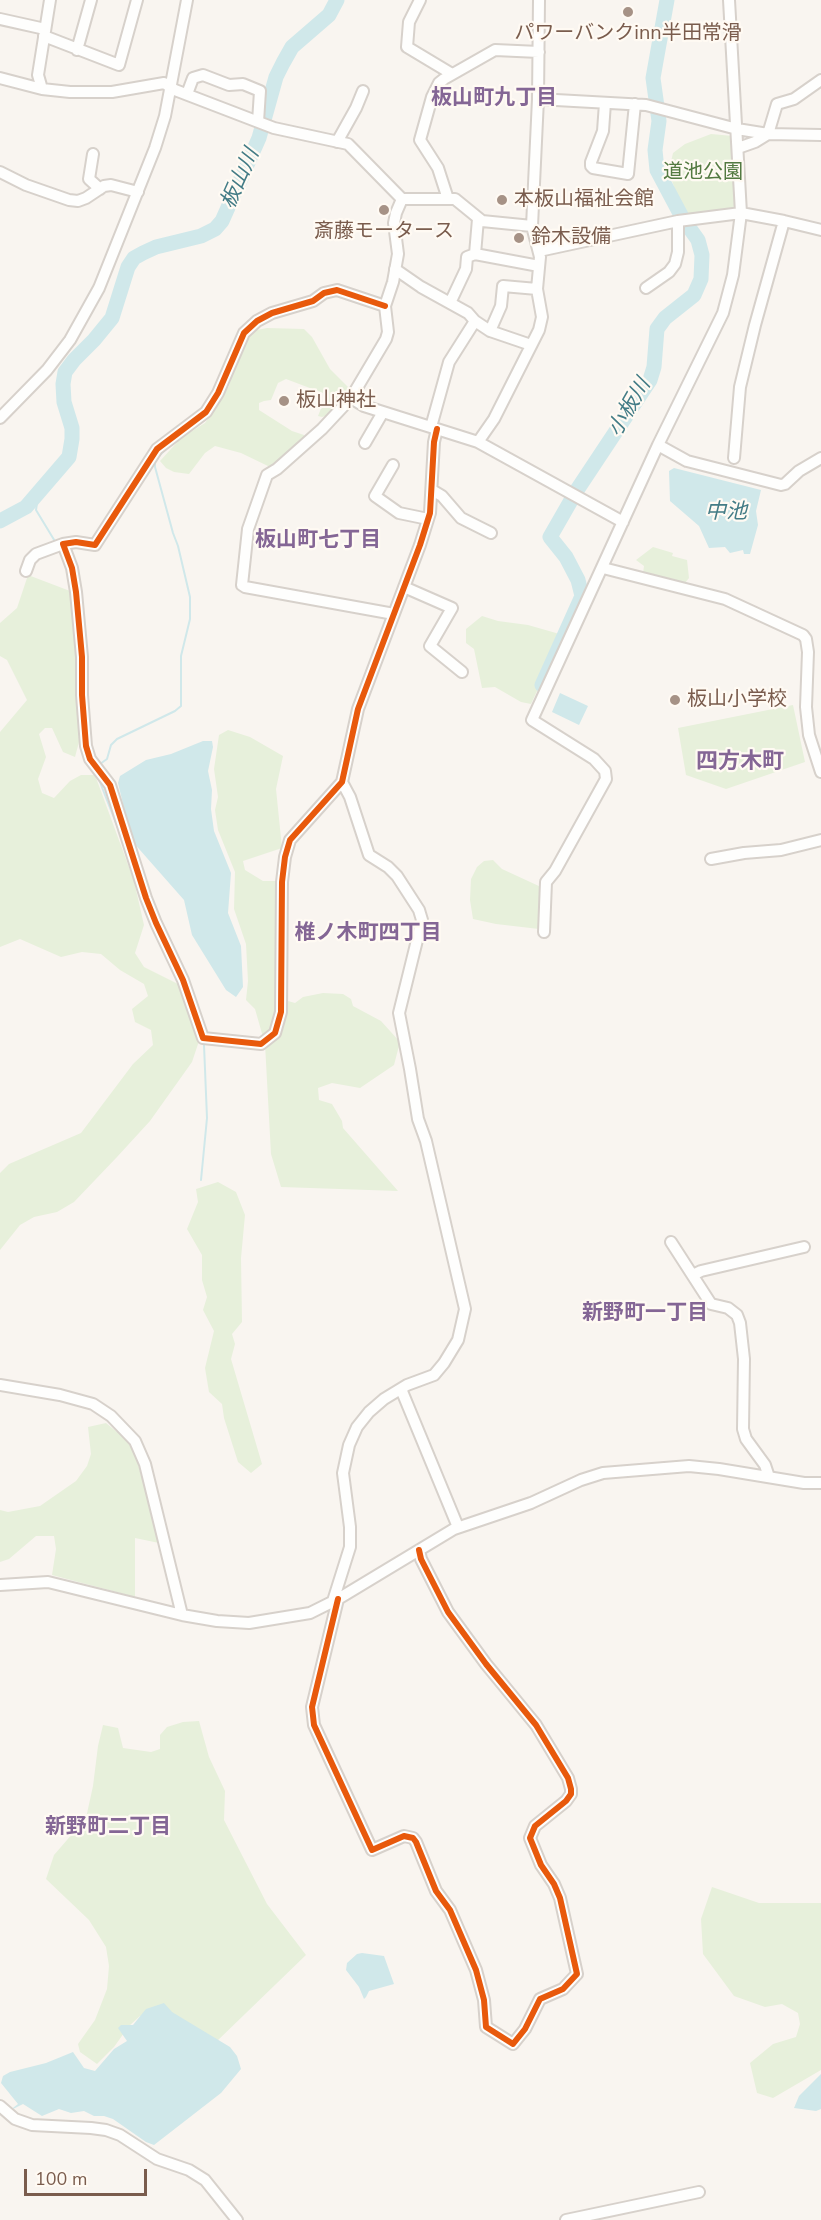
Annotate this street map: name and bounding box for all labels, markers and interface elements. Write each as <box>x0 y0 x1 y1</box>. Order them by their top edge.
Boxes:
marker: パワーバンクinn半田常滑 <box>621 5 635 19</box>
place label: パワーバンクinn半田常滑 <box>514 22 742 46</box>
district label: 板山町九丁目 <box>431 86 557 112</box>
water label: 板山川 <box>217 145 265 213</box>
park label: 道池公園 <box>663 161 743 185</box>
place label: 本板山福祉会館 <box>514 188 654 212</box>
marker: 本板山福祉会館 <box>495 193 509 207</box>
marker: 斎藤モータース <box>377 203 391 217</box>
place label: 斎藤モータース <box>314 220 454 244</box>
place label: 鈴木設備 <box>531 226 611 250</box>
marker: 鈴木設備 <box>512 231 526 245</box>
water label: 小板川 <box>603 374 657 442</box>
place label: 板山神社 <box>296 389 376 413</box>
marker: 板山神社 <box>277 394 291 408</box>
water label: 中池 <box>705 500 747 526</box>
district label: 板山町七丁目 <box>255 528 381 554</box>
place label: 板山小学校 <box>687 688 787 712</box>
marker: 板山小学校 <box>668 693 682 707</box>
district label: 四方木町 <box>696 750 784 776</box>
district label: 椎ノ木町四丁目 <box>295 921 441 947</box>
district label: 新野町一丁目 <box>582 1301 708 1327</box>
district label: 新野町二丁目 <box>45 1815 171 1841</box>
scale bar <box>27 2157 150 2195</box>
text: 100 m <box>35 2167 87 2191</box>

